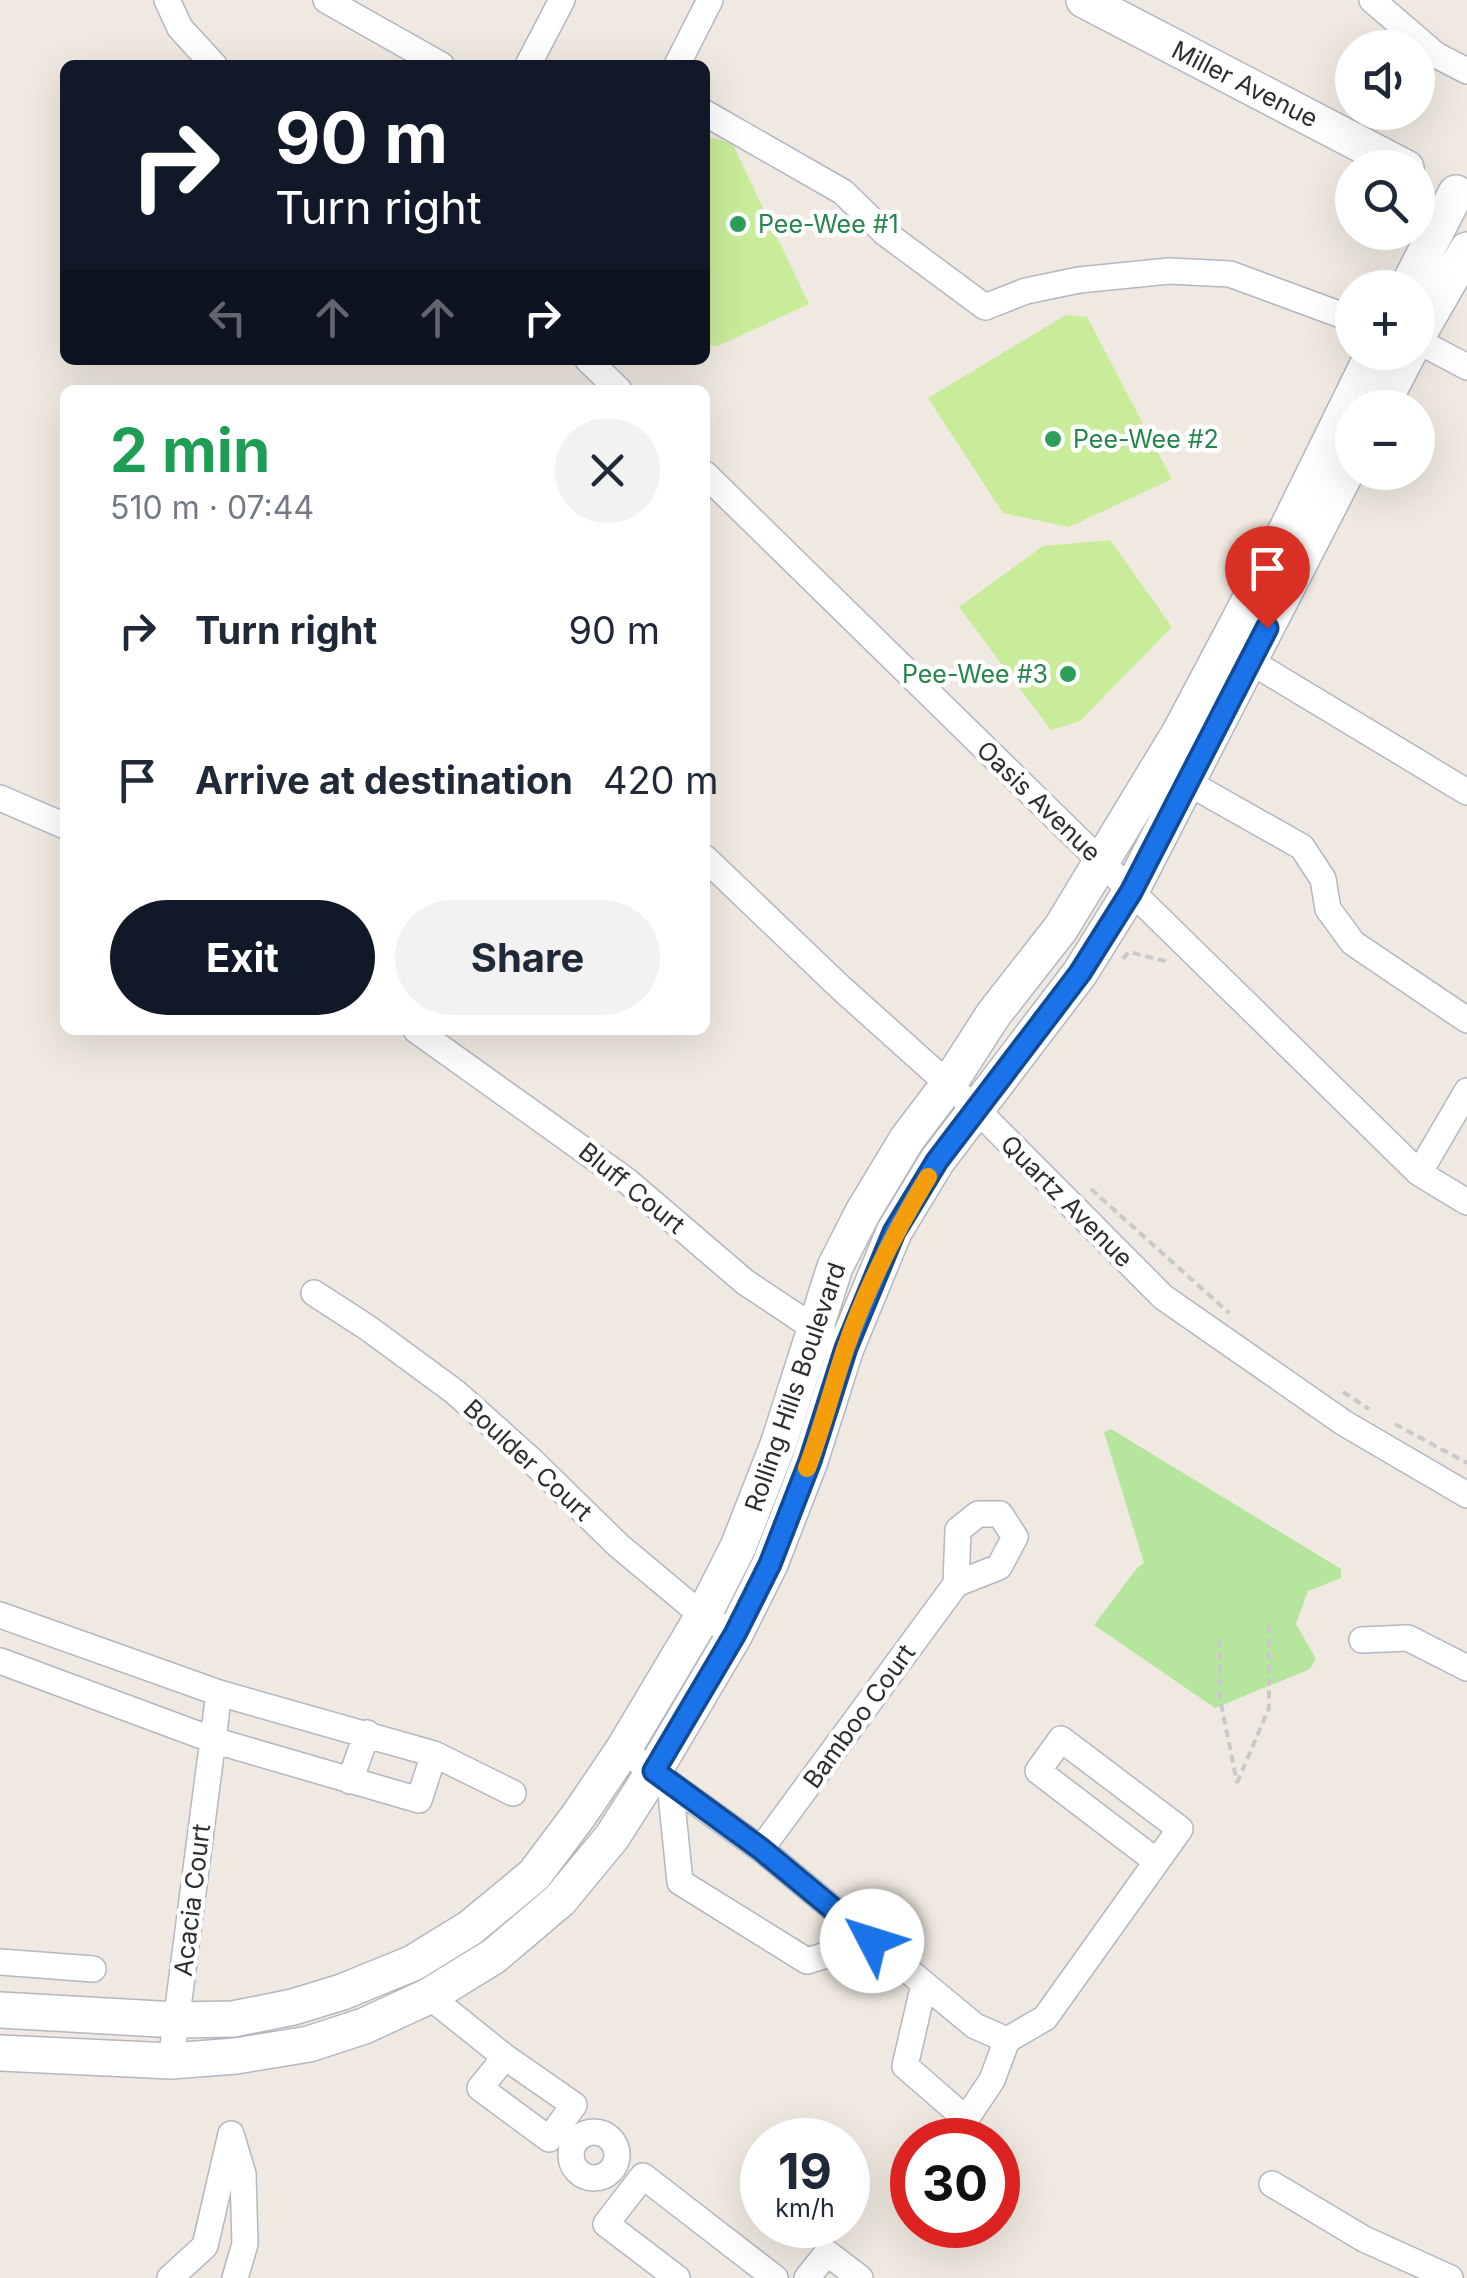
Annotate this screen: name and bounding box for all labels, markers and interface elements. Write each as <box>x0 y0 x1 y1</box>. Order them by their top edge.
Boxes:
map controls <box>1335 30 1435 490</box>
button: sound <box>1335 30 1435 130</box>
street label: Miller Avenue <box>1167 34 1323 134</box>
text: 90 m <box>275 95 448 180</box>
icon: right <box>110 100 240 230</box>
button: search <box>1335 150 1435 250</box>
text: Turn right <box>275 180 482 235</box>
place label: Pee-Wee #1 <box>758 209 899 239</box>
marker: Pee-Wee #1 <box>727 213 749 235</box>
button: + <box>1335 270 1435 370</box>
icon: left <box>200 290 255 345</box>
icon: ahead <box>305 290 360 345</box>
icon: ahead <box>410 290 465 345</box>
icon: right <box>515 290 570 345</box>
button: − <box>1335 390 1435 490</box>
text: 2 min <box>110 414 270 486</box>
button: close <box>555 418 660 523</box>
place label: Pee-Wee #2 <box>1073 424 1219 454</box>
marker: Pee-Wee #2 <box>1042 428 1064 450</box>
text: 510 m · 07:44 <box>110 488 314 527</box>
pin <box>1225 526 1310 629</box>
icon: arrive <box>1240 541 1295 596</box>
icon: right <box>110 603 165 658</box>
text: Turn right <box>195 607 377 653</box>
text: 90 m <box>568 607 660 653</box>
place label: Pee-Wee #3 <box>902 659 1048 689</box>
marker: Pee-Wee #3 <box>1057 663 1079 685</box>
street label: Oasis Avenue <box>971 734 1107 868</box>
icon: arrive <box>110 753 165 808</box>
text: Arrive at destination <box>195 757 573 803</box>
text: 420 m <box>603 757 719 803</box>
button: Exit <box>110 900 375 1015</box>
button: Share <box>395 900 660 1015</box>
street label: Quartz Avenue <box>995 1129 1139 1273</box>
street label: Bluff Court <box>573 1136 691 1240</box>
street label: Rolling Hills Boulevard <box>738 1258 852 1516</box>
street label: Boulder Court <box>458 1393 598 1527</box>
street label: Bamboo Court <box>797 1638 921 1794</box>
street label: Acacia Court <box>168 1822 216 1978</box>
position arrow <box>820 1889 924 1993</box>
speed limit sign: 30 <box>890 2118 1020 2248</box>
text: 19 <box>778 2141 832 2201</box>
text: km/h <box>775 2193 835 2223</box>

